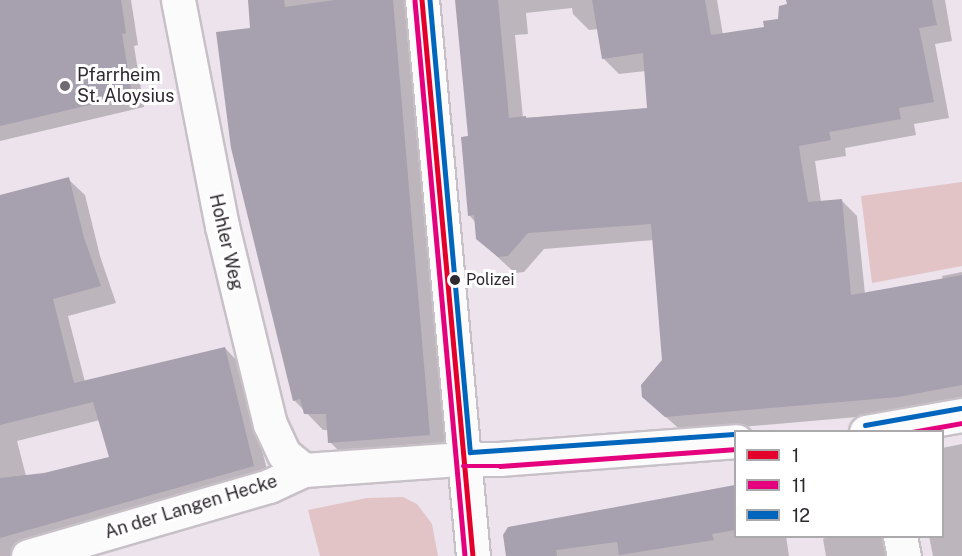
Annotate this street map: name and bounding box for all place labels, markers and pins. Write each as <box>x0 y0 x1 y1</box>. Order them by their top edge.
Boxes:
place label: Pfarrheim St. Aloysius <box>77 65 175 107</box>
marker: Pfarrheim St. Aloysius <box>58 79 72 93</box>
place label: Polizei <box>466 270 514 290</box>
marker: Polizei <box>449 274 461 286</box>

